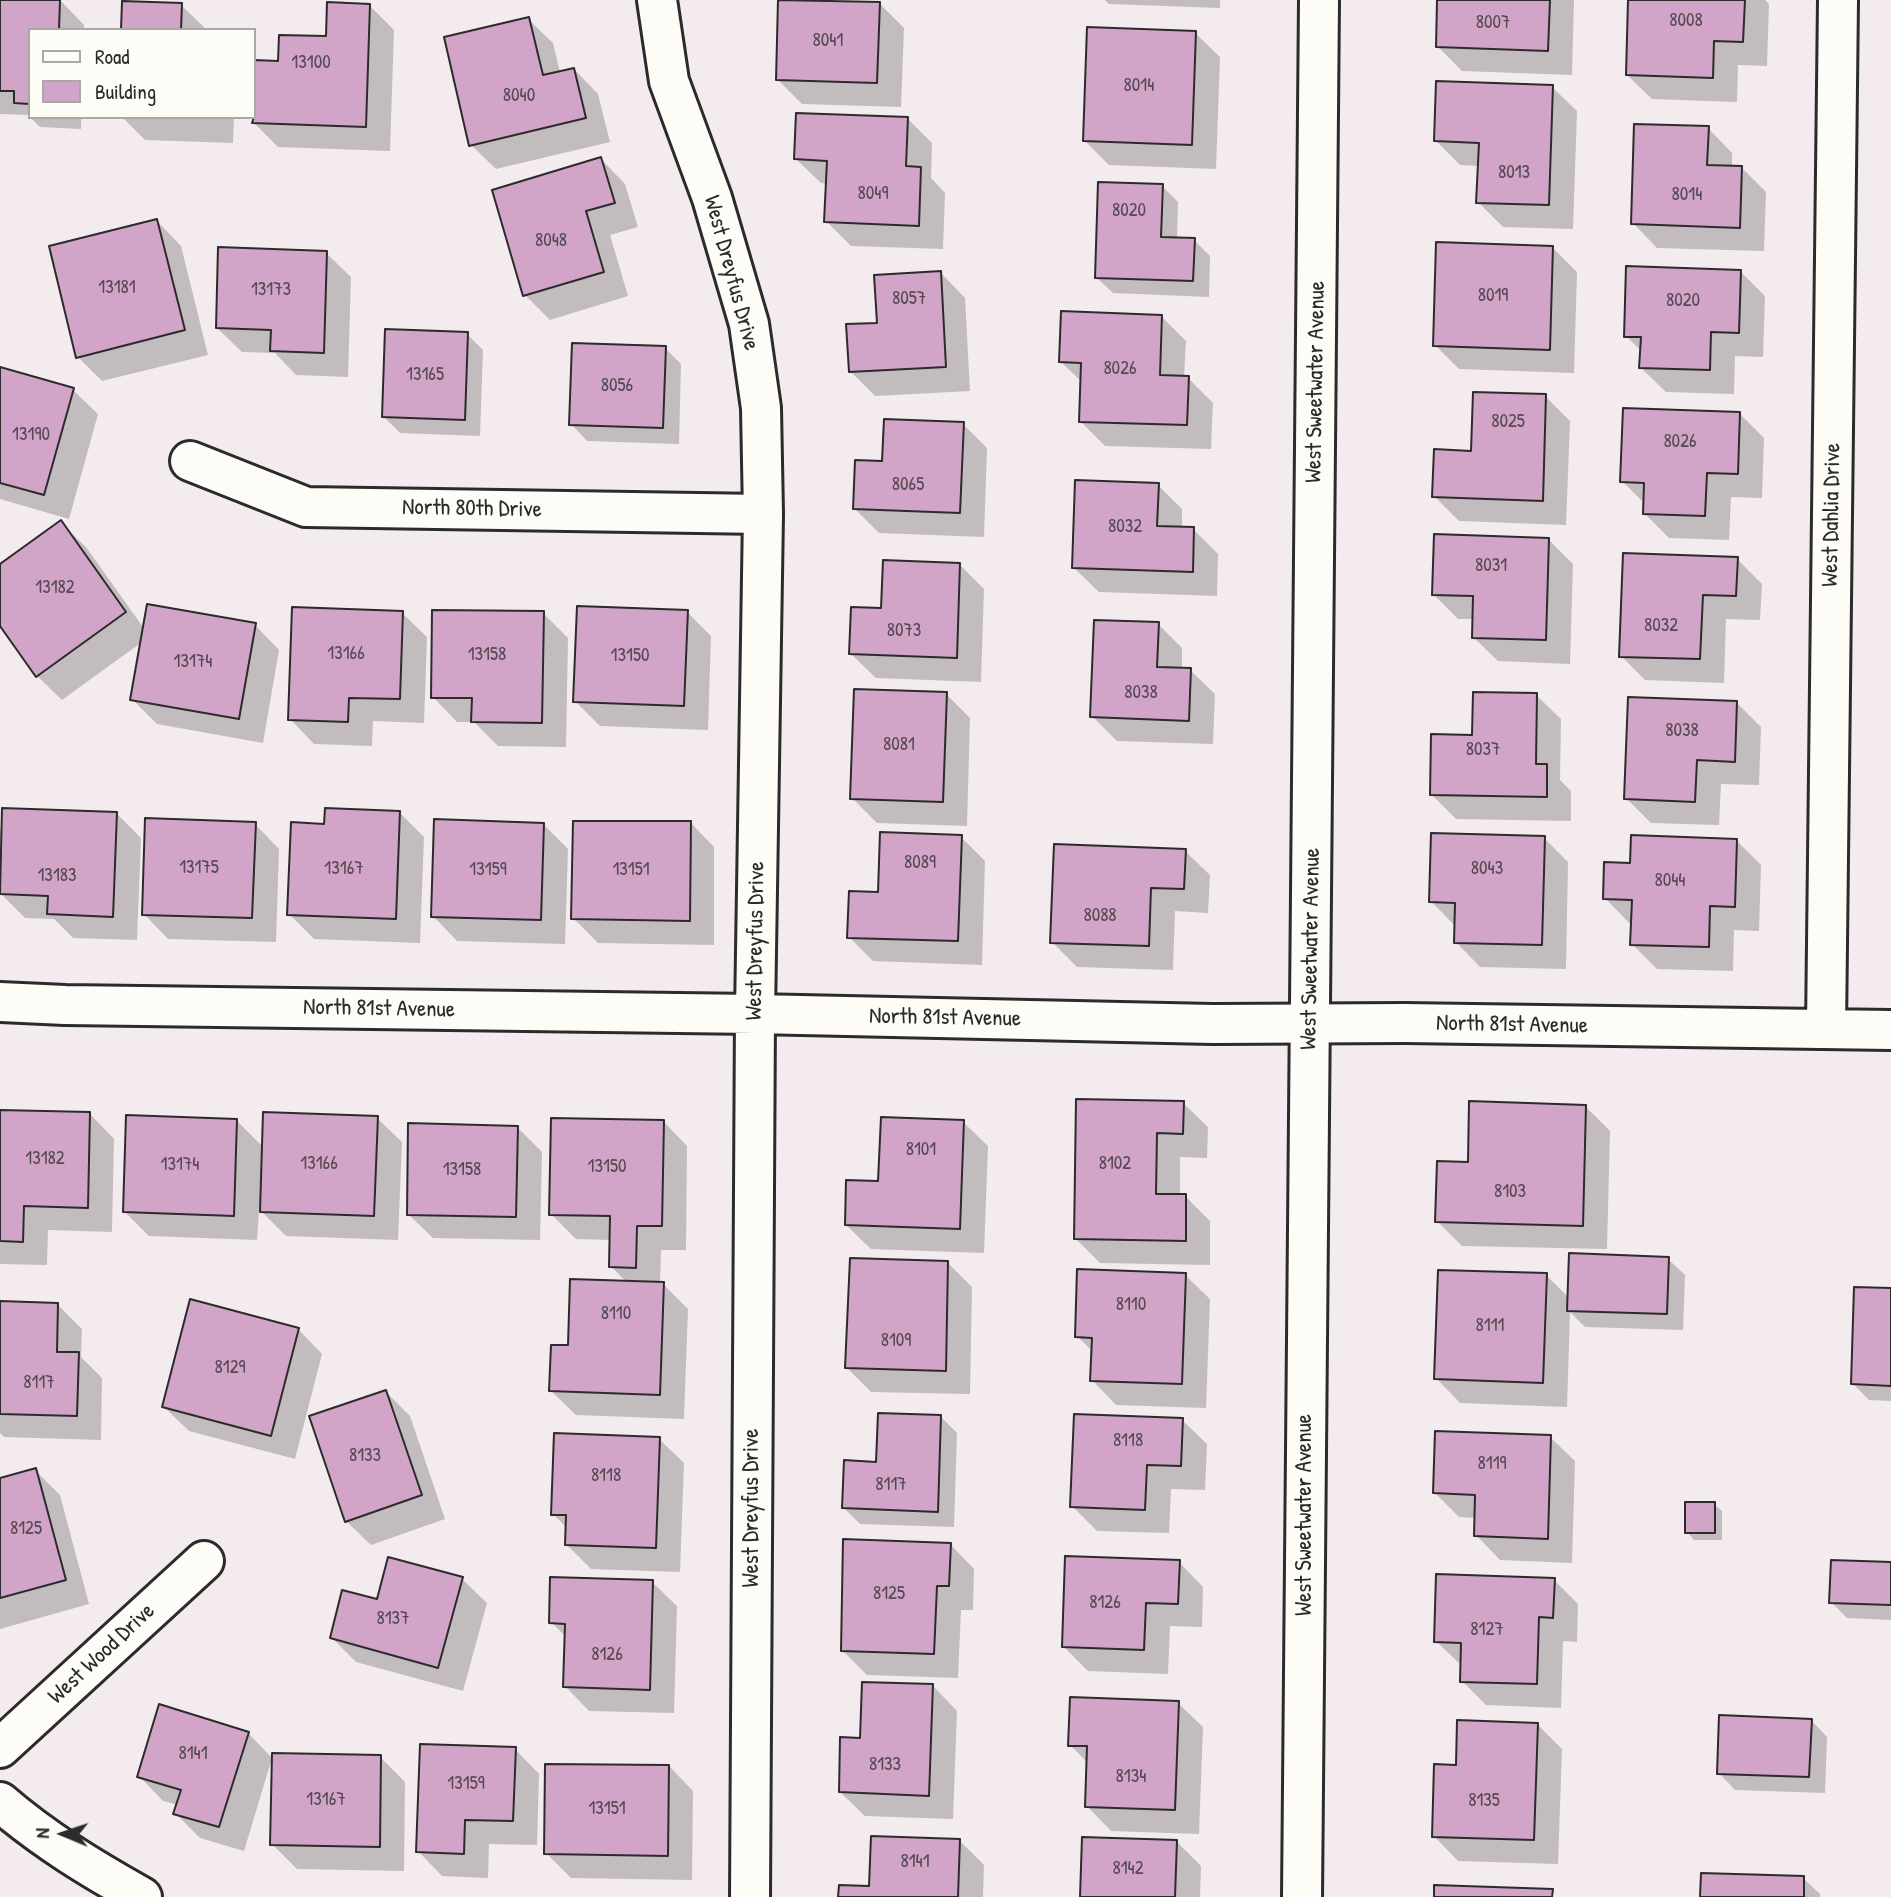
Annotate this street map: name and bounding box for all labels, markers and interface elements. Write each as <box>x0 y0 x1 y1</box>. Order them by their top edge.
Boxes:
house number: 8008 <box>1669 10 1703 32</box>
house number: 8007 <box>1476 12 1510 34</box>
legend <box>28 28 256 119</box>
house number: 8041 <box>813 30 843 52</box>
text: Road <box>95 42 129 71</box>
house number: 13100 <box>291 52 331 74</box>
house number: 8014 <box>1124 75 1154 97</box>
text: Building <box>95 77 156 106</box>
house number: 8040 <box>503 85 535 107</box>
house number: 8013 <box>1498 162 1530 184</box>
house number: 8049 <box>858 183 888 205</box>
house number: 8014 <box>1672 184 1702 206</box>
street label: West Dreyfus Drive <box>697 193 765 353</box>
house number: 8020 <box>1112 200 1146 222</box>
house number: 8048 <box>535 230 567 252</box>
house number: 13181 <box>98 277 136 299</box>
house number: 13173 <box>251 279 291 301</box>
street label: West Sweetwater Avenue <box>1300 281 1332 483</box>
house number: 8019 <box>1478 285 1508 307</box>
house number: 8057 <box>892 288 926 310</box>
house number: 8020 <box>1666 290 1700 312</box>
house number: 8026 <box>1103 358 1137 380</box>
house number: 13165 <box>406 364 444 386</box>
house number: 8056 <box>601 375 633 397</box>
house number: 8025 <box>1491 411 1525 433</box>
house number: 13190 <box>12 424 50 446</box>
house number: 8026 <box>1663 431 1697 453</box>
street label: West Dahlia Drive <box>1817 443 1847 587</box>
house number: 8065 <box>892 474 924 496</box>
street label: North 80th Drive <box>402 494 542 524</box>
house number: 8032 <box>1108 516 1142 538</box>
house number: 8031 <box>1475 555 1507 577</box>
house number: 13182 <box>35 577 75 599</box>
house number: 8032 <box>1644 615 1678 637</box>
house number: 8073 <box>887 620 921 642</box>
house number: 13166 <box>327 643 365 665</box>
house number: 13158 <box>468 644 506 666</box>
house number: 13150 <box>611 645 649 667</box>
house number: 13174 <box>174 651 212 673</box>
house number: 8038 <box>1124 682 1158 704</box>
house number: 8038 <box>1665 720 1699 742</box>
house number: 8081 <box>883 734 915 756</box>
house number: 8037 <box>1466 739 1500 761</box>
street label: West Sweetwater Avenue <box>1295 848 1327 1050</box>
house number: 8089 <box>904 852 936 874</box>
house number: 13175 <box>179 857 219 879</box>
house number: 13167 <box>324 858 364 880</box>
house number: 8043 <box>1471 858 1503 880</box>
house number: 13159 <box>469 859 507 881</box>
house number: 13151 <box>612 859 650 881</box>
street label: West Dreyfus Drive <box>741 861 771 1021</box>
house number: 13183 <box>37 865 77 887</box>
house number: 8044 <box>1655 870 1685 892</box>
house number: 8088 <box>1083 905 1117 927</box>
street label: North 81st Avenue <box>303 994 455 1024</box>
street label: North 81st Avenue <box>869 1003 1021 1033</box>
street label: North 81st Avenue <box>1436 1010 1588 1040</box>
house number: 8101 <box>906 1139 936 1161</box>
house number: 13182 <box>25 1148 65 1170</box>
house number: 13166 <box>300 1153 338 1175</box>
house number: 8102 <box>1099 1153 1131 1175</box>
house number: 13174 <box>161 1154 199 1176</box>
house number: 13150 <box>588 1156 626 1178</box>
house number: 13158 <box>443 1159 481 1181</box>
house number: 8103 <box>1494 1181 1526 1203</box>
house number: 8110 <box>1116 1294 1146 1316</box>
house number: 8110 <box>601 1303 631 1325</box>
house number: 8111 <box>1476 1315 1504 1337</box>
house number: 8109 <box>881 1330 911 1352</box>
house number: 8129 <box>215 1357 245 1379</box>
house number: 8117 <box>23 1372 55 1394</box>
street label: West Sweetwater Avenue <box>1291 1414 1319 1616</box>
street label: West Dreyfus Drive <box>738 1429 766 1587</box>
house number: 8118 <box>1113 1430 1143 1452</box>
house number: 8133 <box>349 1445 381 1467</box>
house number: 8119 <box>1478 1453 1506 1475</box>
house number: 8118 <box>591 1465 621 1487</box>
house number: 8117 <box>875 1474 907 1496</box>
house number: 8125 <box>10 1518 42 1540</box>
house number: 8125 <box>873 1583 905 1605</box>
house number: 8126 <box>1089 1592 1121 1614</box>
street label: West Wood Drive <box>43 1598 161 1710</box>
house number: 8137 <box>376 1608 410 1630</box>
house number: 8127 <box>1470 1619 1504 1641</box>
house number: 8126 <box>591 1644 623 1666</box>
house number: 8141 <box>178 1743 208 1765</box>
house number: 8133 <box>869 1754 901 1776</box>
house number: 8134 <box>1116 1766 1146 1788</box>
house number: 13159 <box>447 1773 485 1795</box>
house number: 13167 <box>306 1789 346 1811</box>
house number: 8135 <box>1468 1790 1500 1812</box>
house number: 13151 <box>588 1798 626 1820</box>
north arrow <box>28 1799 98 1869</box>
text: N <box>29 1828 55 1839</box>
house number: 8141 <box>900 1851 930 1873</box>
house number: 8142 <box>1112 1858 1144 1880</box>

